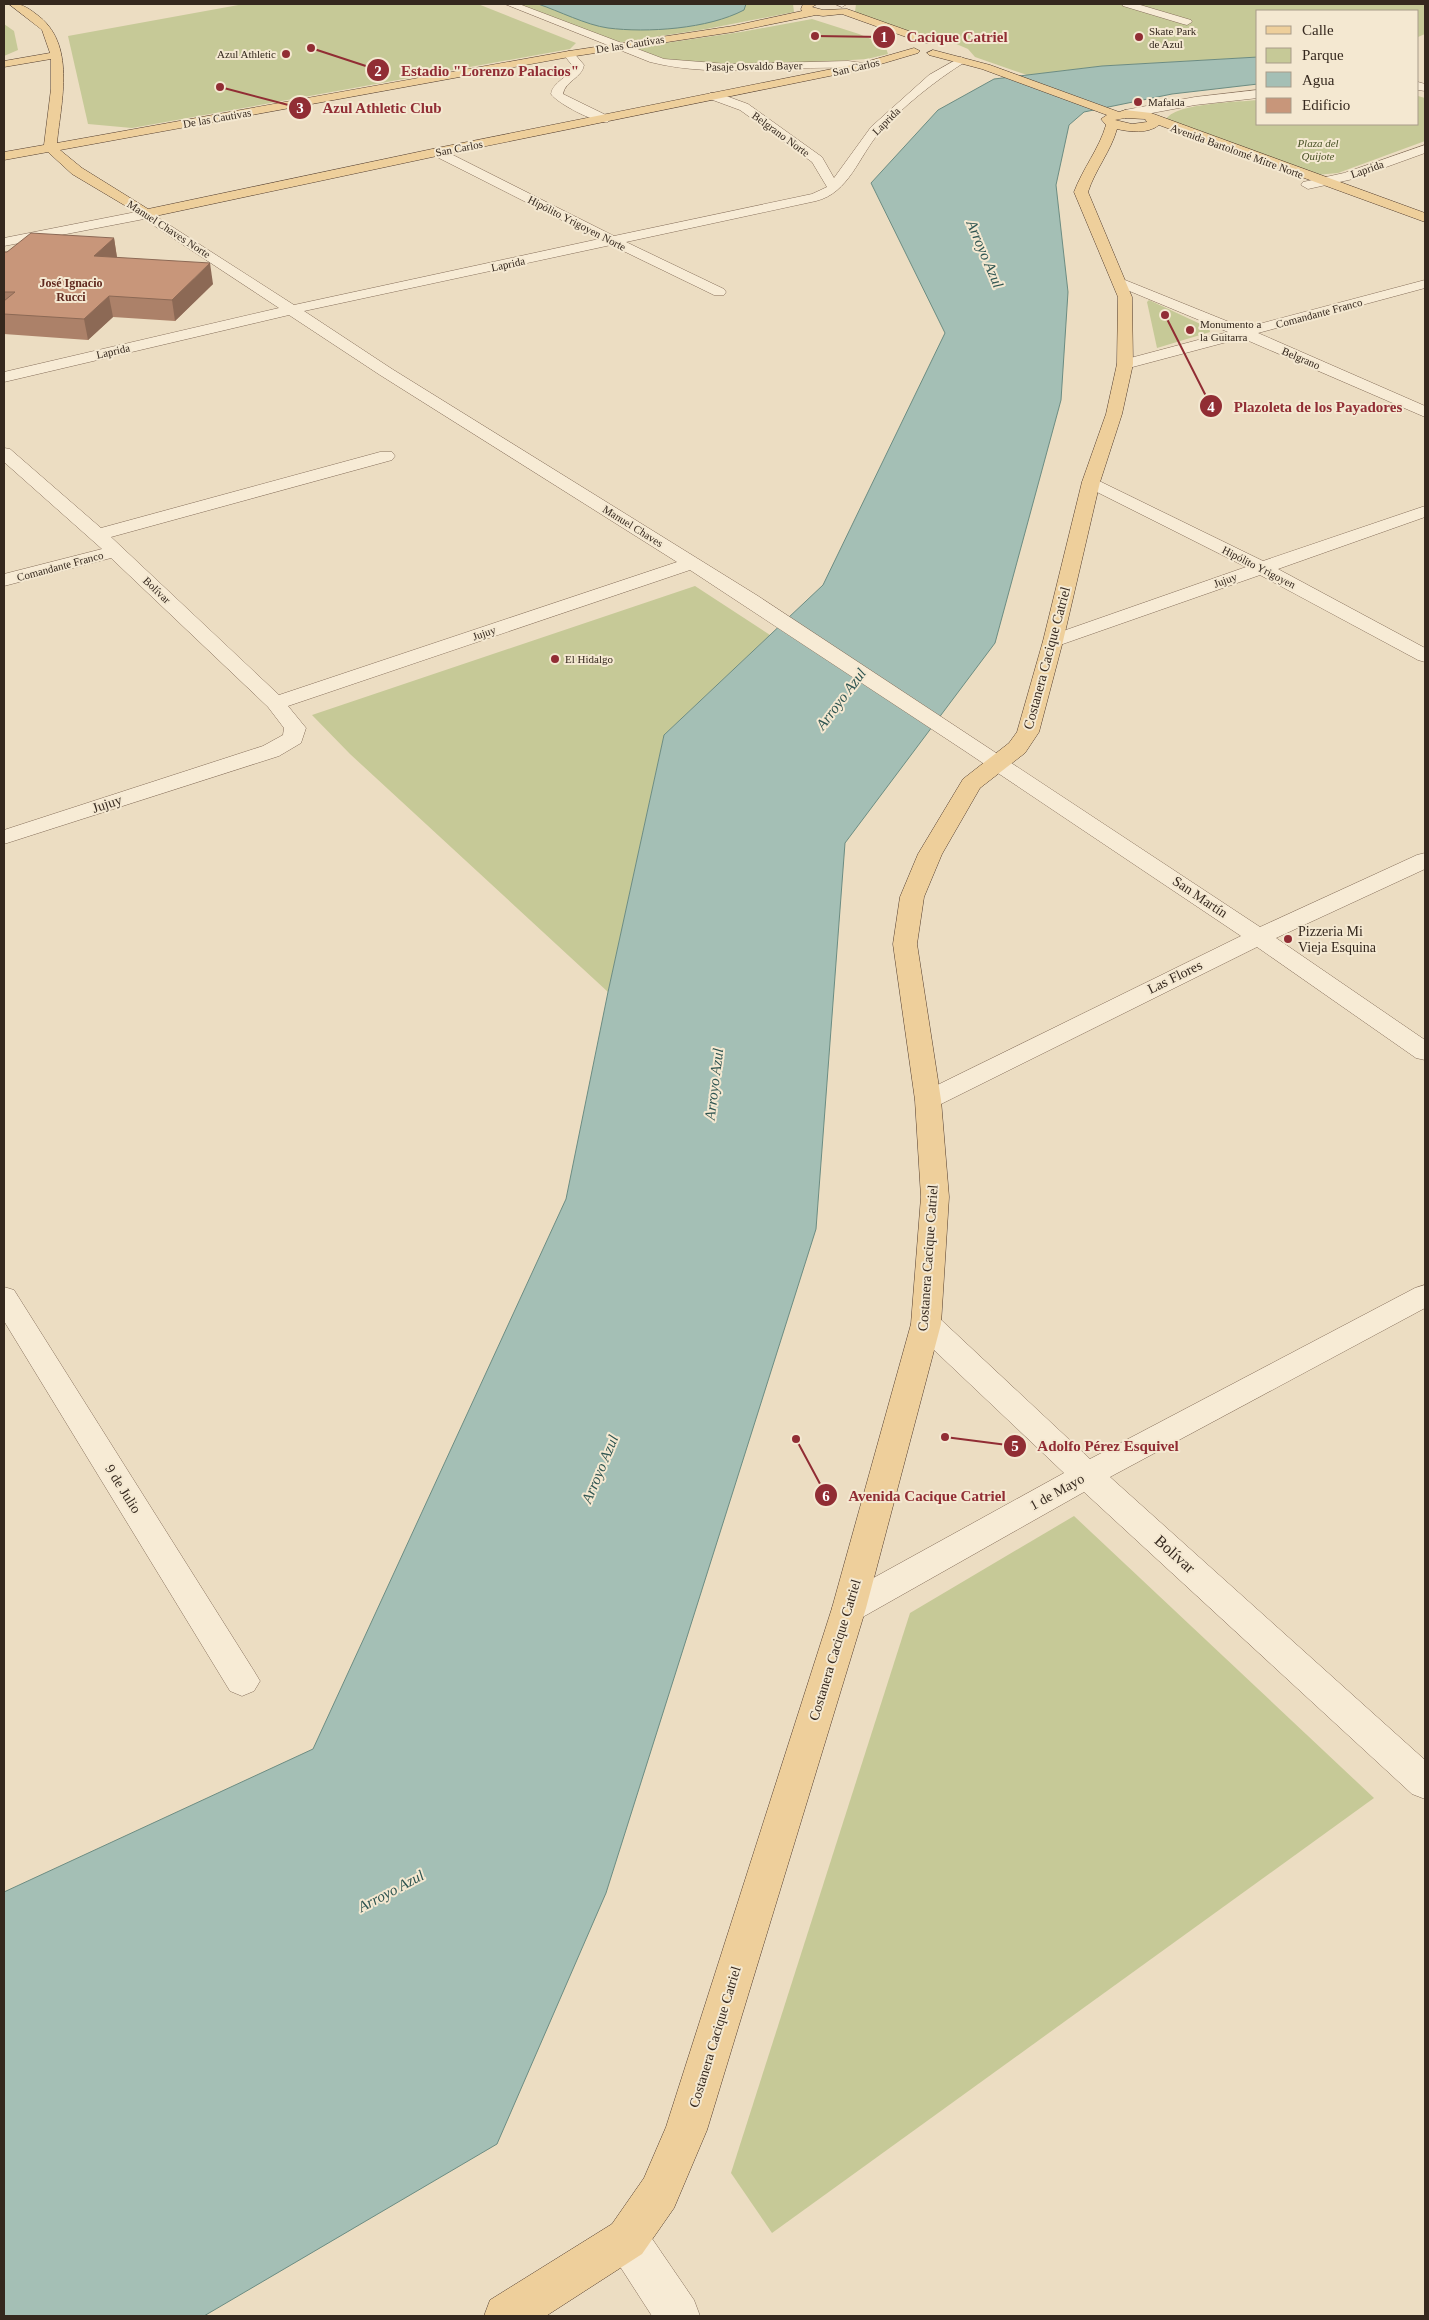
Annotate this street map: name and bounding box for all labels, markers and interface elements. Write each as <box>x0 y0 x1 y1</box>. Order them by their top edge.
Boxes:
legend <box>1256 10 1419 125</box>
callout: Cacique Catriel <box>872 22 1018 52</box>
text: Calle <box>1302 22 1334 38</box>
place label: Skate Park de Azul <box>1149 25 1197 50</box>
text: 1 <box>880 29 888 45</box>
text: Cacique Catriel <box>906 29 1008 45</box>
marker: Skate Park de Azul <box>1133 31 1145 43</box>
street label: De las Cautivas <box>595 33 665 55</box>
text: Parque <box>1302 47 1344 63</box>
place label: Azul Athletic <box>217 48 276 60</box>
marker: Azul Athletic <box>280 48 292 60</box>
callout: Estadio "Lorenzo Palacios" <box>366 55 589 85</box>
street label: San Carlos <box>831 56 881 78</box>
street label: Pasaje Osvaldo Bayer <box>706 59 803 73</box>
text: 2 <box>374 63 382 79</box>
text: Estadio "Lorenzo Palacios" <box>401 63 579 79</box>
text: Agua <box>1302 72 1335 88</box>
callout: Azul Athletic Club <box>287 93 452 123</box>
marker: Mafalda <box>1132 96 1144 108</box>
place label: Mafalda <box>1148 96 1185 108</box>
text: Edificio <box>1302 97 1350 113</box>
text: 3 <box>296 100 304 116</box>
text: Azul Athletic Club <box>322 100 442 116</box>
street label: Laprida <box>870 105 902 137</box>
street label: De las Cautivas <box>182 106 252 130</box>
street label: Belgrano Norte <box>750 109 812 159</box>
street label: Avenida Bartolomé Mitre Norte <box>1169 121 1305 181</box>
park label: Plaza del Quijote <box>1296 137 1339 162</box>
street label: San Carlos <box>434 138 484 158</box>
street label: Laprida <box>1349 158 1385 180</box>
street label: Hipólito Yrigoyen Norte <box>526 193 628 253</box>
street label: Manuel Chaves Norte <box>125 198 213 260</box>
water label: Arroyo Azul <box>963 217 1006 290</box>
street label: Laprida <box>490 255 526 273</box>
district label: José Ignacio Rucci <box>40 276 103 304</box>
street label: Comandante Franco <box>1275 296 1364 330</box>
place label: Monumento a la Guitarra <box>1200 318 1262 343</box>
marker: Monumento a la Guitarra <box>1184 324 1196 336</box>
street label: Laprida <box>95 341 131 361</box>
street label: Belgrano <box>1280 345 1322 372</box>
callout: Plazoleta de los Payadores <box>1199 391 1412 421</box>
text: 4 <box>1207 399 1215 415</box>
text: Plazoleta de los Payadores <box>1234 399 1402 415</box>
street label: Manuel Chaves <box>601 503 665 549</box>
street label: Hipólito Yrigoyen <box>1220 543 1298 591</box>
street label: Comandante Franco <box>16 549 105 583</box>
street label: Jujuy <box>1212 570 1239 590</box>
street label: Bolívar <box>141 574 173 606</box>
street label: Costanera Cacique Catriel <box>1021 585 1073 731</box>
street label: Jujuy <box>471 623 498 642</box>
marker: El Hidalgo <box>549 653 561 665</box>
place label: El Hidalgo <box>565 653 613 665</box>
water label: Arroyo Azul <box>812 665 869 733</box>
street label: Jujuy <box>90 792 124 816</box>
street label: San Martín <box>1170 873 1230 921</box>
place label: Pizzeria Mi Vieja Esquina <box>1298 924 1377 955</box>
marker: Pizzeria Mi Vieja Esquina <box>1282 933 1294 945</box>
street label: Las Flores <box>1145 957 1205 997</box>
water label: Arroyo Azul <box>702 1047 726 1122</box>
street label: Costanera Cacique Catriel <box>915 1184 941 1332</box>
callout: Adolfo Pérez Esquivel <box>1002 1431 1189 1461</box>
water label: Arroyo Azul <box>578 1433 621 1506</box>
text: 5 <box>1011 1438 1019 1454</box>
text: Adolfo Pérez Esquivel <box>1037 1438 1179 1454</box>
street label: 9 de Julio <box>102 1462 144 1516</box>
street label: 1 de Mayo <box>1027 1471 1087 1513</box>
callout: Avenida Cacique Catriel <box>814 1480 1016 1510</box>
text: 6 <box>822 1488 830 1504</box>
text: Avenida Cacique Catriel <box>848 1488 1006 1504</box>
street label: Bolívar <box>1151 1532 1199 1577</box>
street label: Costanera Cacique Catriel <box>806 1577 864 1722</box>
water label: Arroyo Azul <box>355 1867 427 1915</box>
street label: Costanera Cacique Catriel <box>686 1964 744 2109</box>

